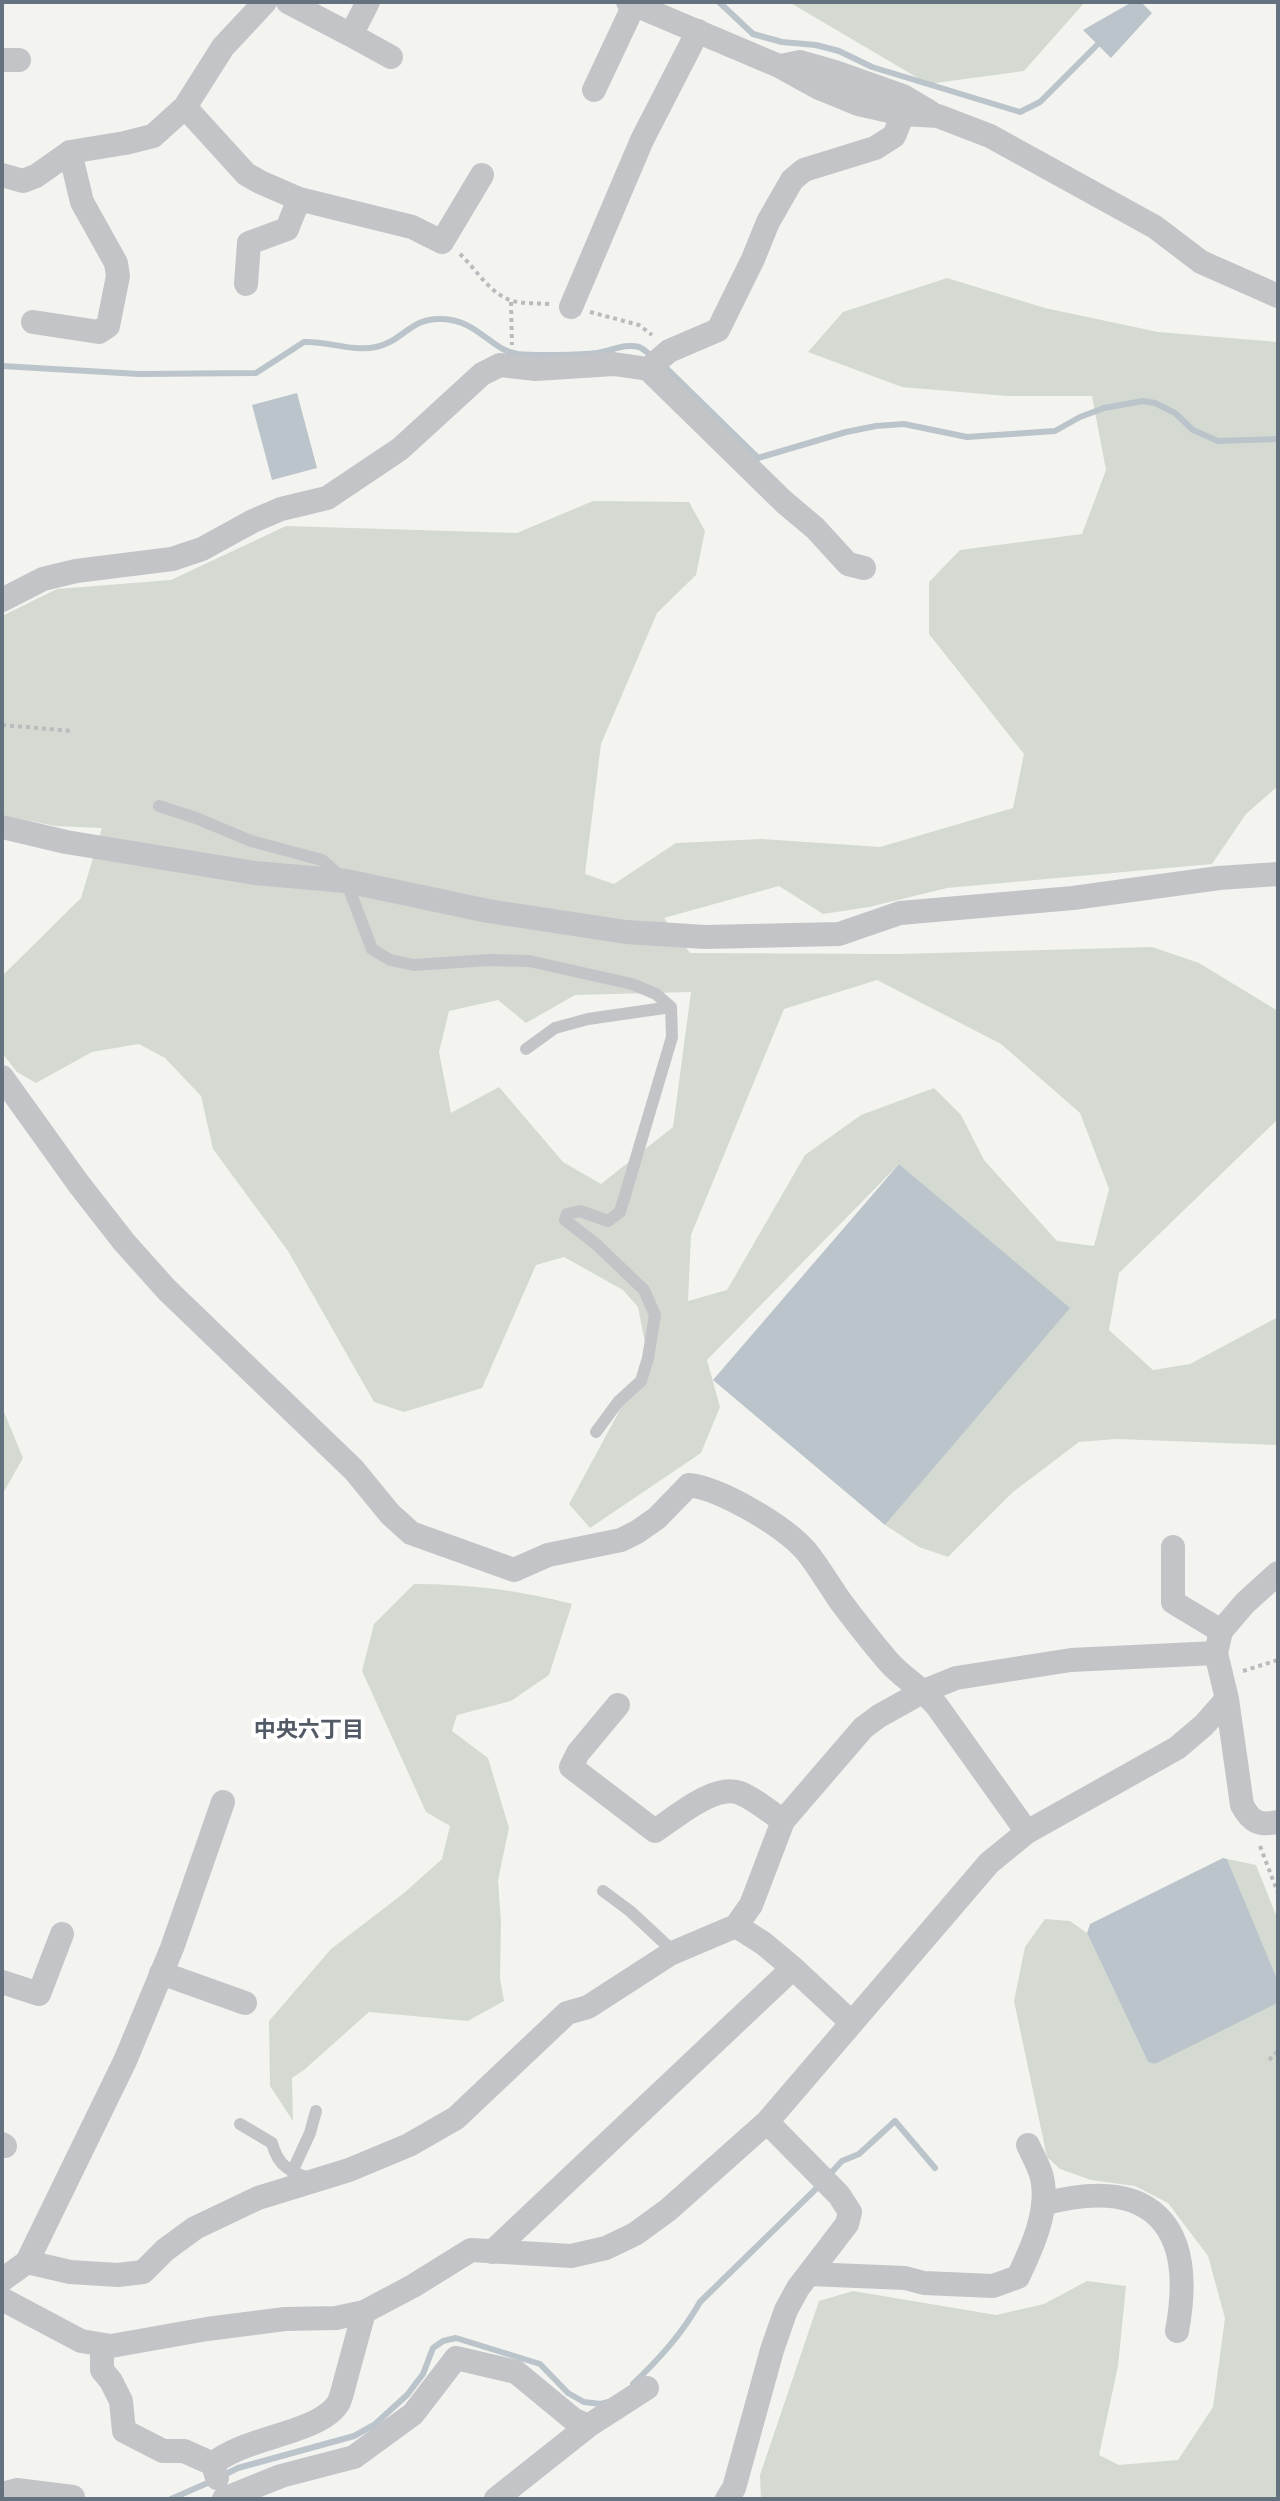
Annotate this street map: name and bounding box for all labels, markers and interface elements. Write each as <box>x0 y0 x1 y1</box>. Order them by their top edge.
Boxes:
district label: 中央六丁目 <box>254 1718 364 1744</box>

